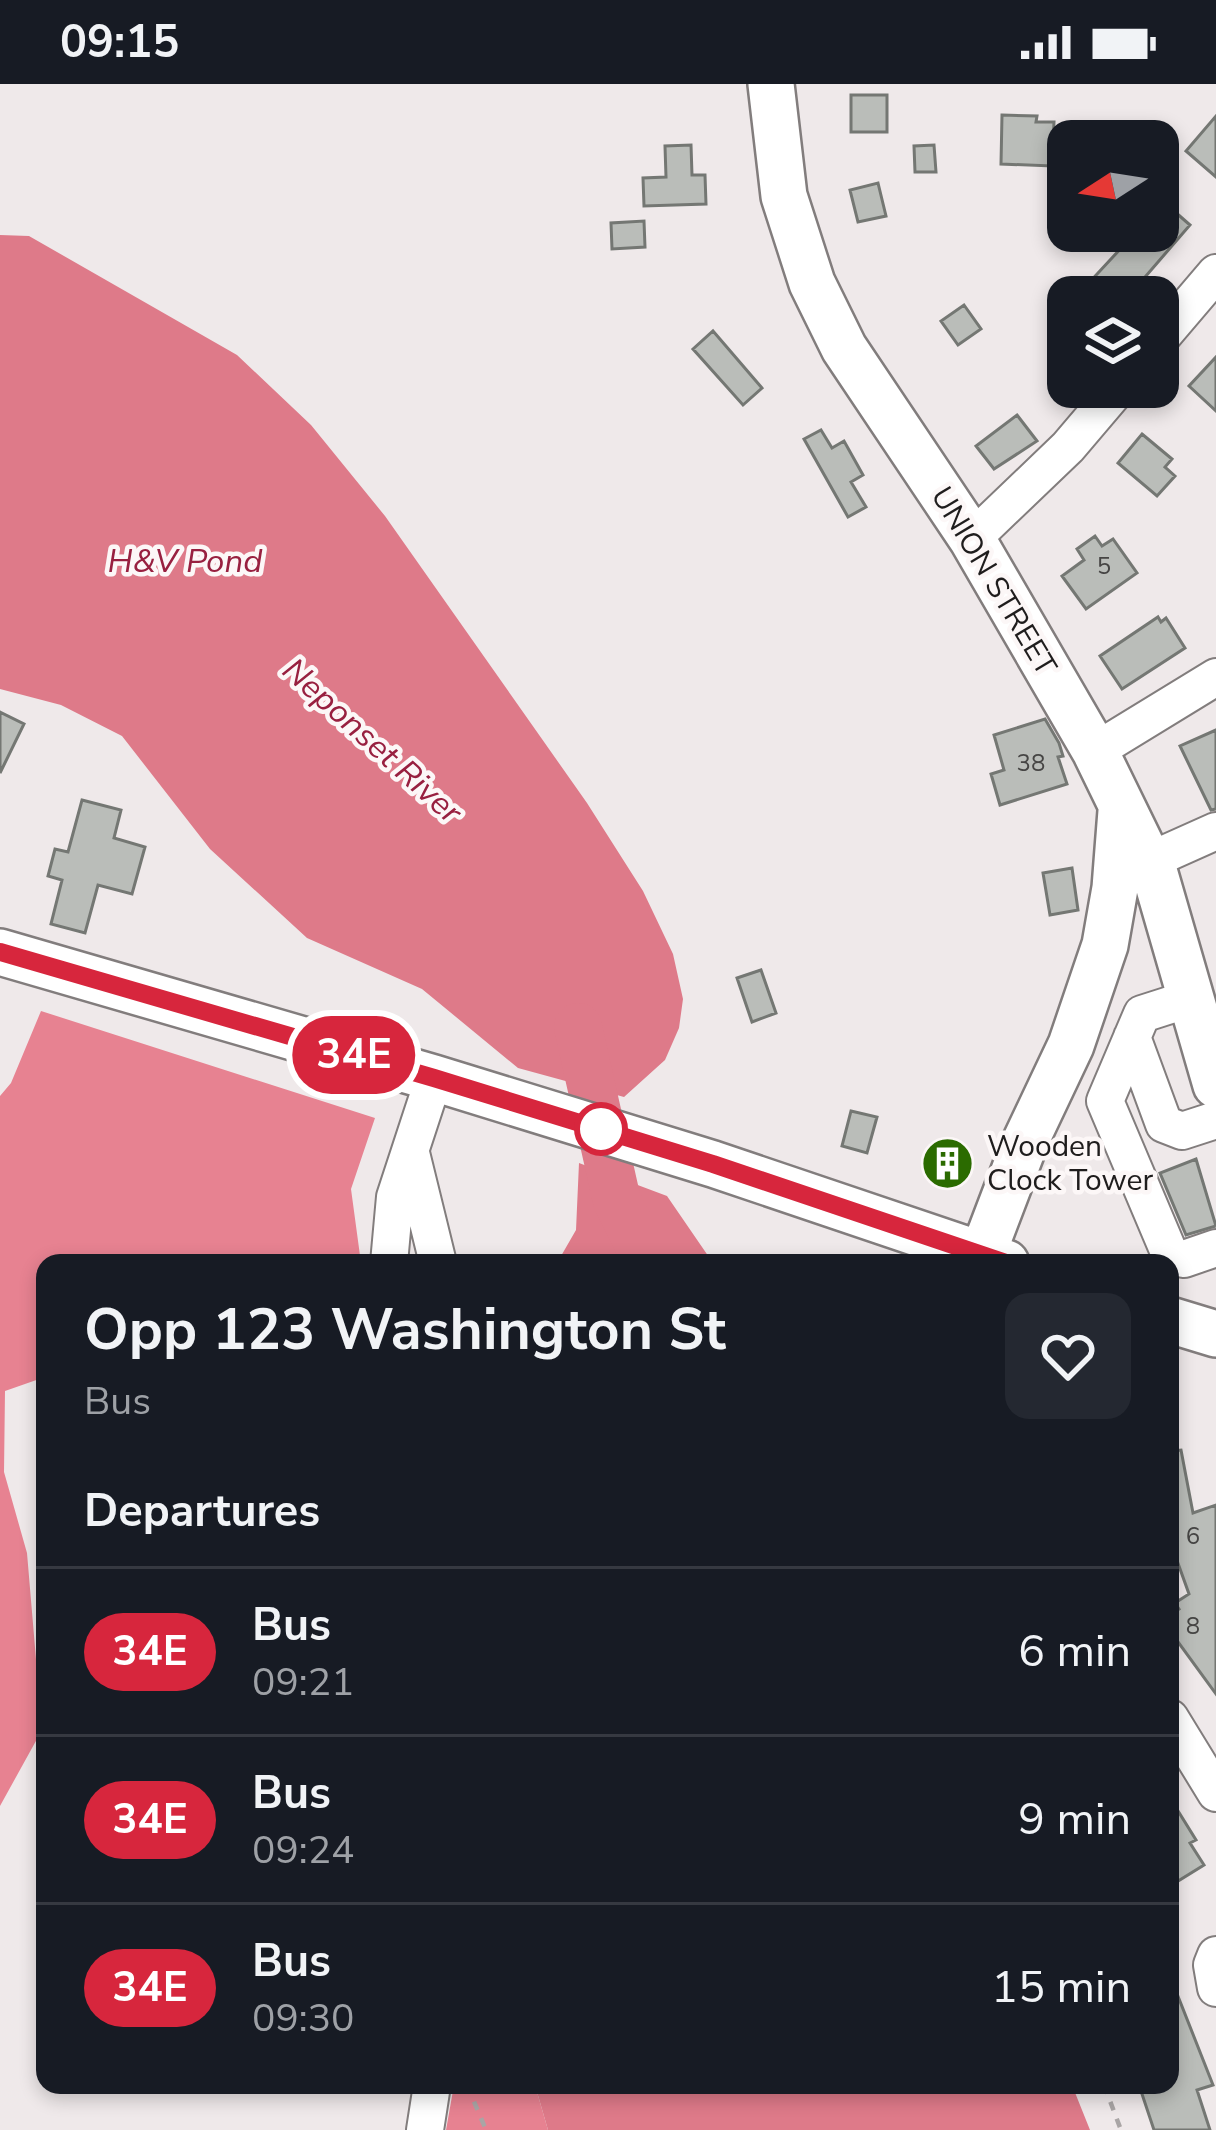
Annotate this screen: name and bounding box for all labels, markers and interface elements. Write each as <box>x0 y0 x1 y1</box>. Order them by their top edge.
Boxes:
text: 09:15 <box>60 12 179 73</box>
north arrow <box>1047 120 1179 252</box>
map controls <box>1047 120 1179 408</box>
button: layers <box>1047 276 1179 408</box>
street label: UNION STREET <box>921 479 1066 683</box>
water label: H&V Pond <box>108 539 263 584</box>
house number: 5 <box>1097 550 1111 582</box>
water label: Neponset River <box>272 648 472 835</box>
house number: 38 <box>1017 747 1045 779</box>
line badge: 34E <box>285 1016 423 1094</box>
text: 34E <box>316 1026 392 1083</box>
unlabelled marker <box>576 1104 626 1154</box>
place label: Wooden Clock Tower <box>987 1126 1153 1201</box>
building icon: Wooden Clock Tower <box>920 1135 976 1191</box>
text: Opp 123 Washington St <box>84 1291 726 1369</box>
button: heart <box>1005 1293 1131 1419</box>
text: Bus <box>84 1375 151 1428</box>
text: Departures <box>84 1481 320 1542</box>
house number: 6 <box>1186 1520 1200 1552</box>
text: Bus <box>252 1595 331 1656</box>
house number: 8 <box>1186 1610 1200 1642</box>
text: 6 min <box>1018 1621 1131 1682</box>
text: 34E <box>112 1623 188 1680</box>
text: 09:21 <box>252 1656 355 1709</box>
text: Bus <box>252 1763 331 1824</box>
text: 9 min <box>1018 1789 1131 1850</box>
text: 34E <box>112 1791 188 1848</box>
text: 09:24 <box>252 1824 355 1877</box>
text: Bus <box>252 1931 331 1992</box>
text: 15 min <box>991 1957 1131 2018</box>
text: 34E <box>112 1959 188 2016</box>
text: 09:30 <box>252 1992 355 2045</box>

